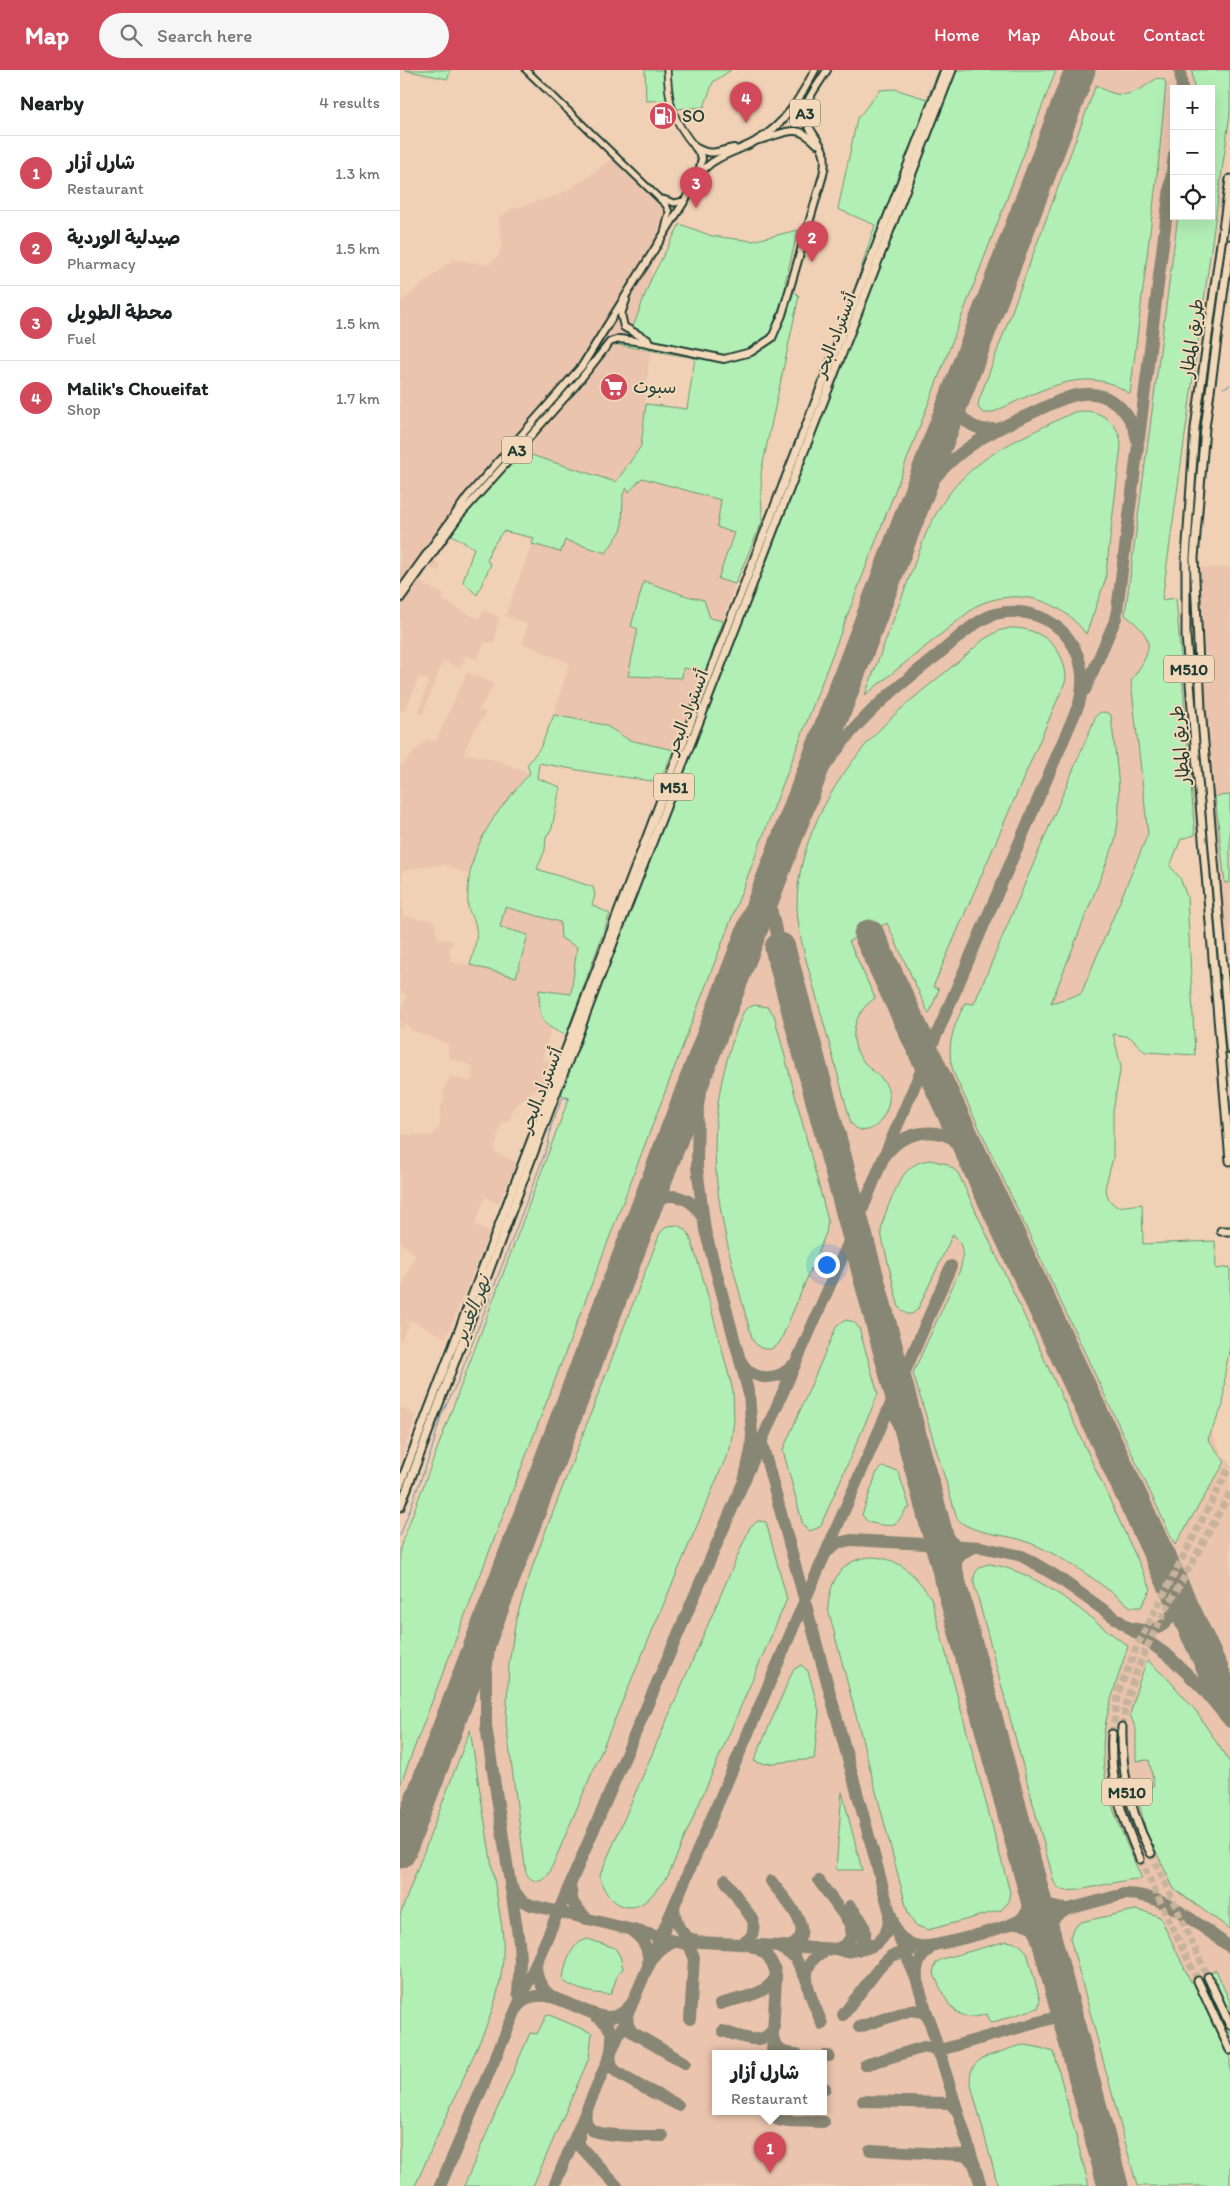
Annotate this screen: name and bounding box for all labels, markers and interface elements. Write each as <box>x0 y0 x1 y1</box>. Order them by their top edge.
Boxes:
search box <box>99 13 449 58</box>
text: Map <box>25 21 69 50</box>
icon: search <box>117 21 145 49</box>
text: Search here <box>157 24 252 47</box>
text: Home <box>934 24 980 46</box>
text: Map <box>1008 24 1041 46</box>
text: About <box>1069 24 1115 46</box>
text: Contact <box>1143 24 1205 46</box>
pin: 4 <box>730 82 762 123</box>
map controls <box>1170 85 1215 220</box>
button: + <box>1170 85 1215 130</box>
text: Nearby <box>20 90 84 115</box>
text: 4 results <box>319 93 380 112</box>
road number: A3 <box>790 99 820 126</box>
fuel station icon: SO <box>648 101 678 131</box>
place label: SO <box>682 105 705 127</box>
button: − <box>1170 130 1215 175</box>
text: شارل أزار <box>67 151 135 174</box>
text: 1 <box>32 164 40 183</box>
text: 1.3 km <box>335 164 380 183</box>
pin: 3 <box>680 167 712 208</box>
button: locate <box>1170 175 1215 220</box>
text: Restaurant <box>67 179 144 198</box>
pin: 2 <box>796 221 828 262</box>
text: صيدلية الوردية <box>67 226 180 249</box>
text: 2 <box>32 239 40 258</box>
text: 1.5 km <box>335 239 380 258</box>
text: Pharmacy <box>67 254 135 273</box>
street label: أتستراد البحر <box>808 289 861 383</box>
street label: طريق المطار <box>1175 297 1208 381</box>
text: محطة الطويل <box>67 301 173 324</box>
text: 3 <box>32 314 40 333</box>
text: 1.5 km <box>335 314 380 333</box>
text: Fuel <box>67 329 96 348</box>
supermarket icon: سبوت <box>599 372 629 402</box>
place label: سبوت <box>633 376 676 398</box>
text: Malik's Choueifat <box>67 377 208 400</box>
text: 4 <box>31 389 41 408</box>
text: 1.7 km <box>336 389 380 408</box>
text: Shop <box>67 400 101 419</box>
road number: A3 <box>502 436 532 464</box>
road number: M510 <box>1164 656 1214 682</box>
street label: أتستراد البحر <box>660 666 713 760</box>
street label: طريق المطار <box>1166 704 1195 788</box>
road number: M51 <box>654 774 694 800</box>
street label: أتستراد البحر <box>514 1044 567 1138</box>
your location <box>814 1252 840 1278</box>
water label: نهر الغدير <box>448 1270 496 1349</box>
road number: M510 <box>1102 1778 1152 1805</box>
popup <box>712 2050 827 2115</box>
text: شارل أزار <box>731 2061 799 2084</box>
text: Restaurant <box>731 2089 808 2108</box>
pin: 1 <box>754 2132 786 2173</box>

